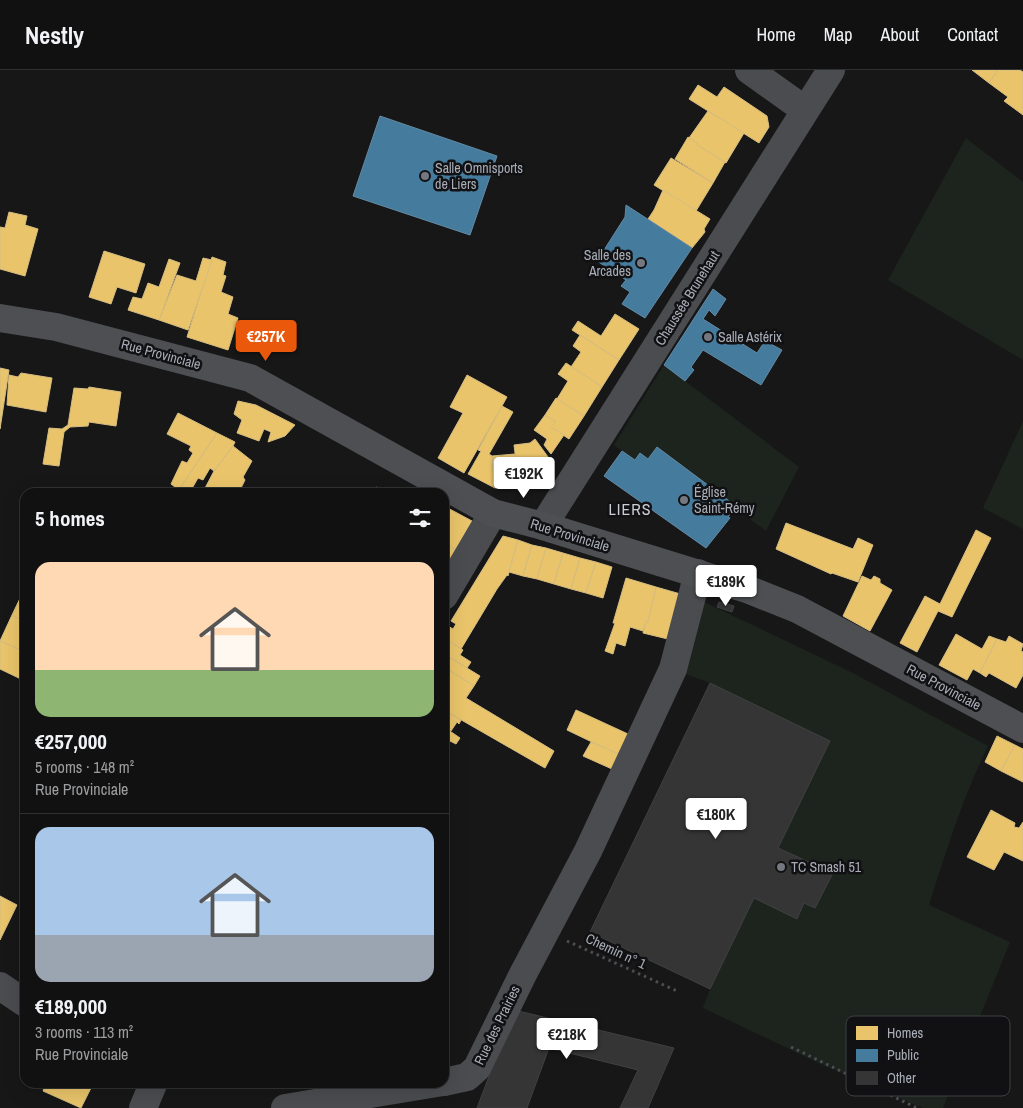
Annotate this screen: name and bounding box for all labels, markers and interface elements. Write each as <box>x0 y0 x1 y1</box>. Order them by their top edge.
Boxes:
text: Nestly <box>25 19 84 51</box>
text: Home <box>756 22 796 47</box>
text: Map <box>824 22 853 47</box>
text: About <box>881 22 919 47</box>
text: Contact <box>947 22 998 47</box>
place label: Salle Omnisports de Liers <box>435 159 523 193</box>
marker: Salle Omnisports de Liers <box>419 170 431 182</box>
place label: Salle des Arcades <box>584 246 631 280</box>
street label: Chaussée Brunehaut <box>651 247 723 349</box>
marker: Salle des Arcades <box>635 257 647 269</box>
pin: €257K <box>231 320 301 362</box>
text: €257K <box>247 325 285 347</box>
place label: Salle Astérix <box>718 328 782 346</box>
marker: Salle Astérix <box>702 331 714 343</box>
street label: Rue Provinciale <box>119 335 203 373</box>
pin: €192K <box>489 456 559 499</box>
text: €192K <box>505 462 543 484</box>
place label: Église Saint-Rémy <box>694 483 755 517</box>
marker: Église Saint-Rémy <box>678 494 690 506</box>
district label: LIERS <box>609 498 651 520</box>
text: 5 homes <box>35 504 105 533</box>
icon: filters <box>406 504 434 532</box>
street label: Rue Provinciale <box>528 514 612 556</box>
pin: €189K <box>691 564 761 607</box>
text: €189K <box>707 570 745 592</box>
icon: home <box>190 594 280 684</box>
street label: Rue Provinciale <box>904 660 984 714</box>
text: €257,000 <box>35 727 107 756</box>
text: 5 rooms · 148 m² <box>35 756 134 778</box>
text: Rue Provinciale <box>35 778 128 800</box>
pin: €180K <box>681 798 751 840</box>
text: €180K <box>697 803 735 825</box>
place label: TC Smash 51 <box>791 858 862 876</box>
icon: home <box>190 860 280 950</box>
marker: TC Smash 51 <box>775 861 787 873</box>
street label: Chemin n° 1 <box>583 929 650 973</box>
street label: Rue des Prairies <box>470 982 524 1068</box>
text: €189,000 <box>35 992 107 1021</box>
legend <box>846 1016 1010 1096</box>
pin: €218K <box>532 1018 602 1060</box>
text: 3 rooms · 113 m² <box>35 1021 133 1043</box>
text: €218K <box>548 1023 586 1045</box>
text: Homes <box>887 1024 924 1042</box>
text: Rue Provinciale <box>35 1043 128 1065</box>
text: Public <box>887 1046 919 1064</box>
text: Other <box>887 1069 916 1087</box>

